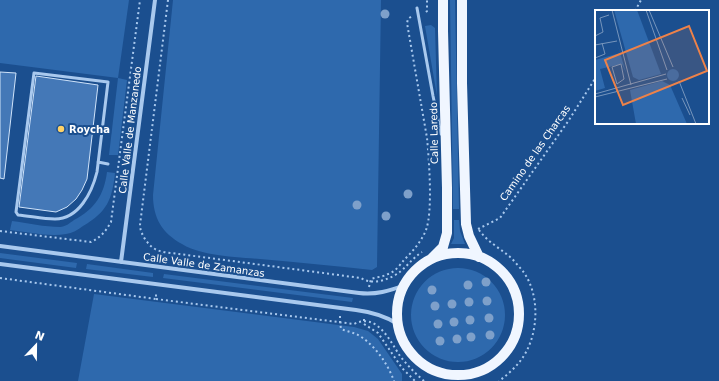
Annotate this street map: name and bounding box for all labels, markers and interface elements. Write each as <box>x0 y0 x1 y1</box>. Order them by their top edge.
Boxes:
inset map <box>595 10 709 124</box>
street label: Calle Valle de Manzanedo <box>117 66 143 194</box>
street label: Calle Laredo <box>428 102 440 164</box>
street label: Camino de las Charcas <box>498 103 572 203</box>
marker: Roycha <box>56 124 66 134</box>
place label: Roycha <box>69 124 110 135</box>
street label: Calle Valle de Zamanzas <box>143 251 265 279</box>
north arrow <box>16 325 56 365</box>
text: N <box>33 328 46 344</box>

